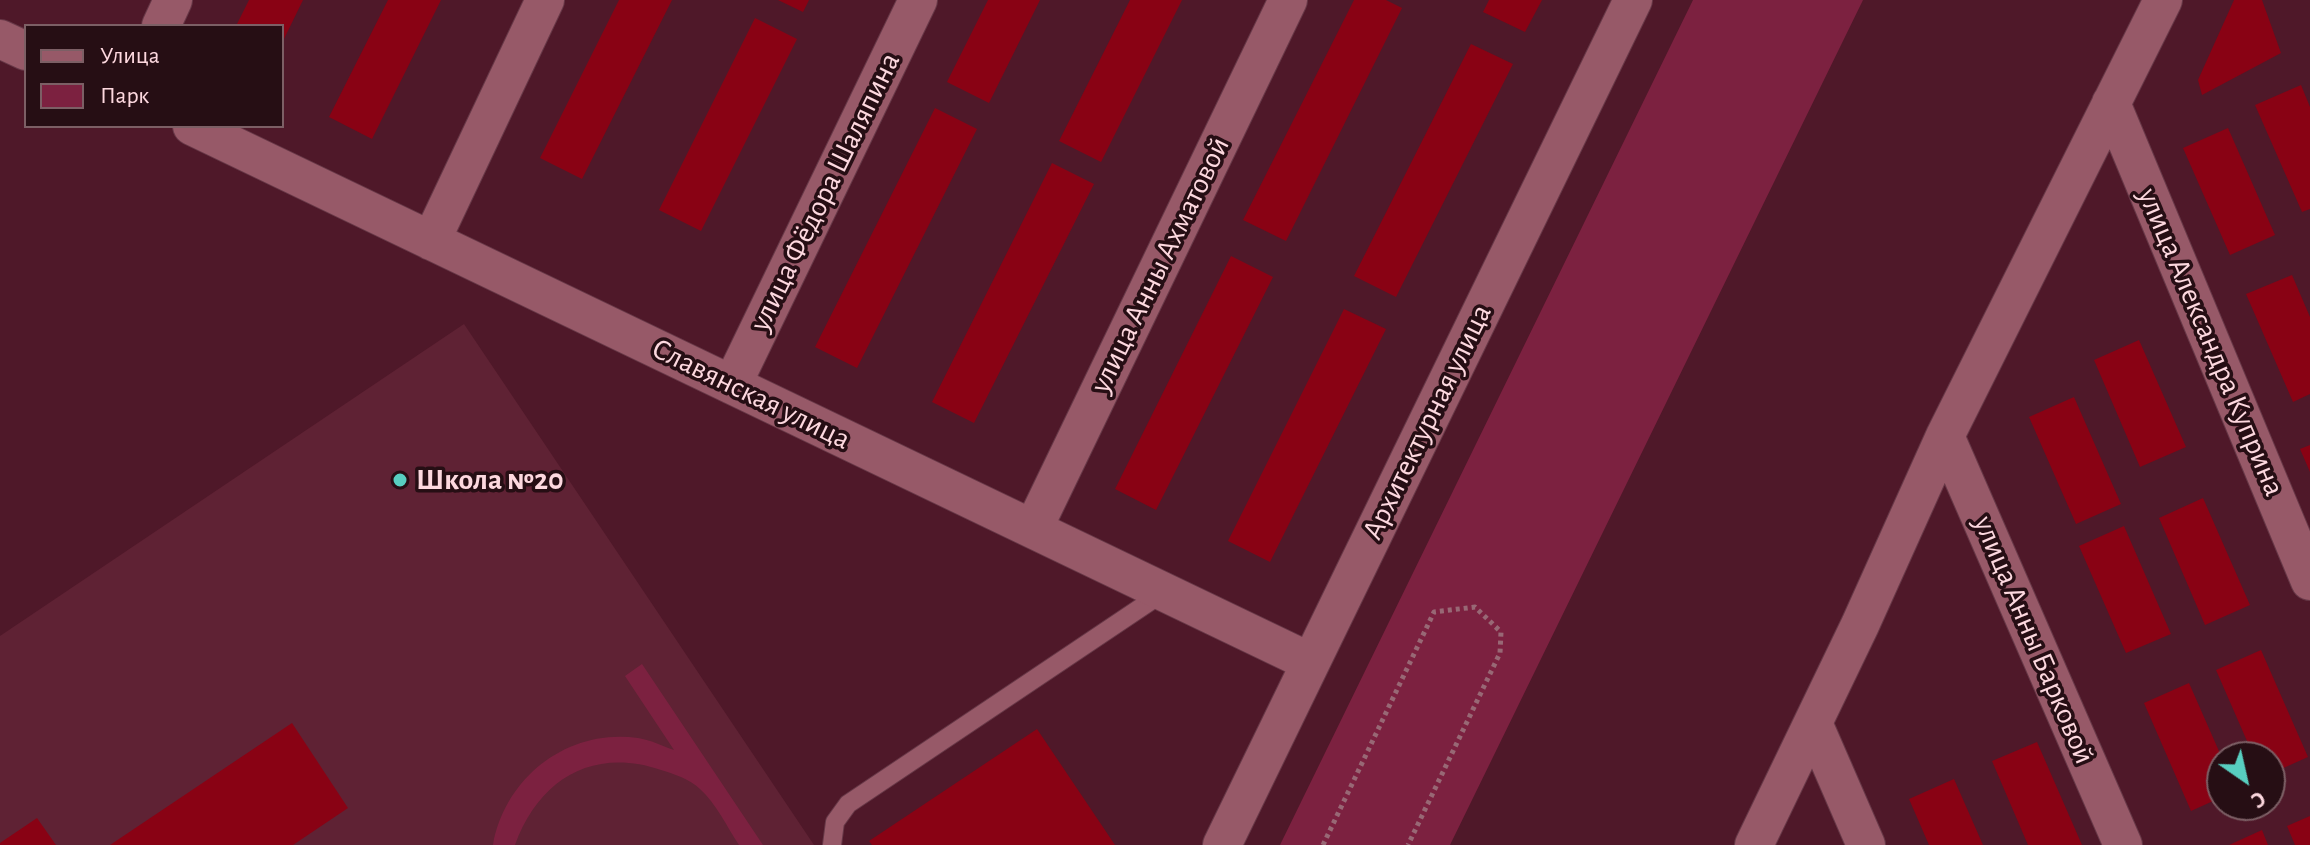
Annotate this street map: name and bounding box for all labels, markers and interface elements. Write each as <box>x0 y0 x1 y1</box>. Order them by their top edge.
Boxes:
legend <box>24 24 284 128</box>
text: Улица <box>100 44 160 68</box>
street label: улица Фёдора Шаляпина <box>742 47 908 337</box>
text: Парк <box>100 84 149 108</box>
street label: улица Анны Ахматовой <box>1082 131 1238 399</box>
street label: улица Александра Куприна <box>2130 183 2292 501</box>
street label: Архитектурная улица <box>1354 299 1500 545</box>
street label: Славянская улица <box>646 330 856 458</box>
place label: Школа №20 <box>416 462 564 498</box>
marker: Школа №20 <box>391 471 409 489</box>
street label: улица Анны Барковой <box>1965 511 2103 769</box>
north arrow <box>2206 741 2286 821</box>
text: С <box>2247 787 2270 812</box>

